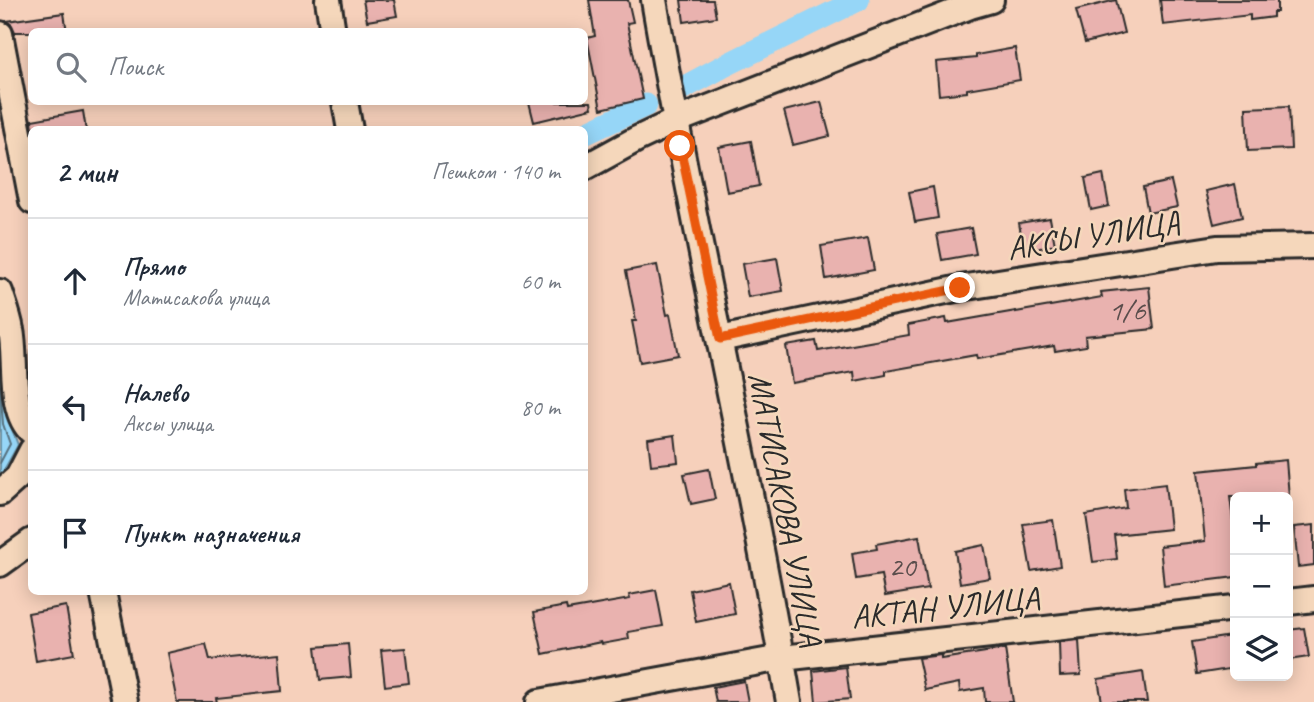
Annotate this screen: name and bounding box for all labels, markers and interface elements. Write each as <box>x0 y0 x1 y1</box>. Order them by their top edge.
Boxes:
search box <box>28 28 588 105</box>
icon: search <box>52 48 90 86</box>
text: Поиск <box>108 50 163 83</box>
route start <box>664 130 695 161</box>
text: 2 мин <box>56 153 117 191</box>
text: Пешком · 140 m <box>432 157 560 186</box>
street label: АКСЫ УЛИЦА <box>1004 200 1184 269</box>
text: Прямо <box>123 250 185 283</box>
icon: ahead <box>56 262 94 300</box>
text: 60 m <box>521 267 560 296</box>
route end <box>944 272 975 303</box>
text: Матисакова улица <box>123 283 269 312</box>
house number: 1/6 <box>1109 291 1147 329</box>
street label: МАТИСАКОВА УЛИЦА <box>739 369 833 651</box>
text: Налево <box>123 376 189 409</box>
icon: left <box>56 388 94 426</box>
text: 80 m <box>521 393 560 422</box>
text: Аксы улица <box>123 409 213 438</box>
map controls <box>1230 492 1293 681</box>
button: + <box>1230 492 1293 555</box>
icon: arrive <box>56 514 94 552</box>
text: Пункт назначения <box>123 517 299 550</box>
house number: 20 <box>889 547 918 585</box>
button: − <box>1230 555 1293 618</box>
street label: АКТАН УЛИЦА <box>849 576 1042 638</box>
button: layers <box>1230 618 1293 681</box>

